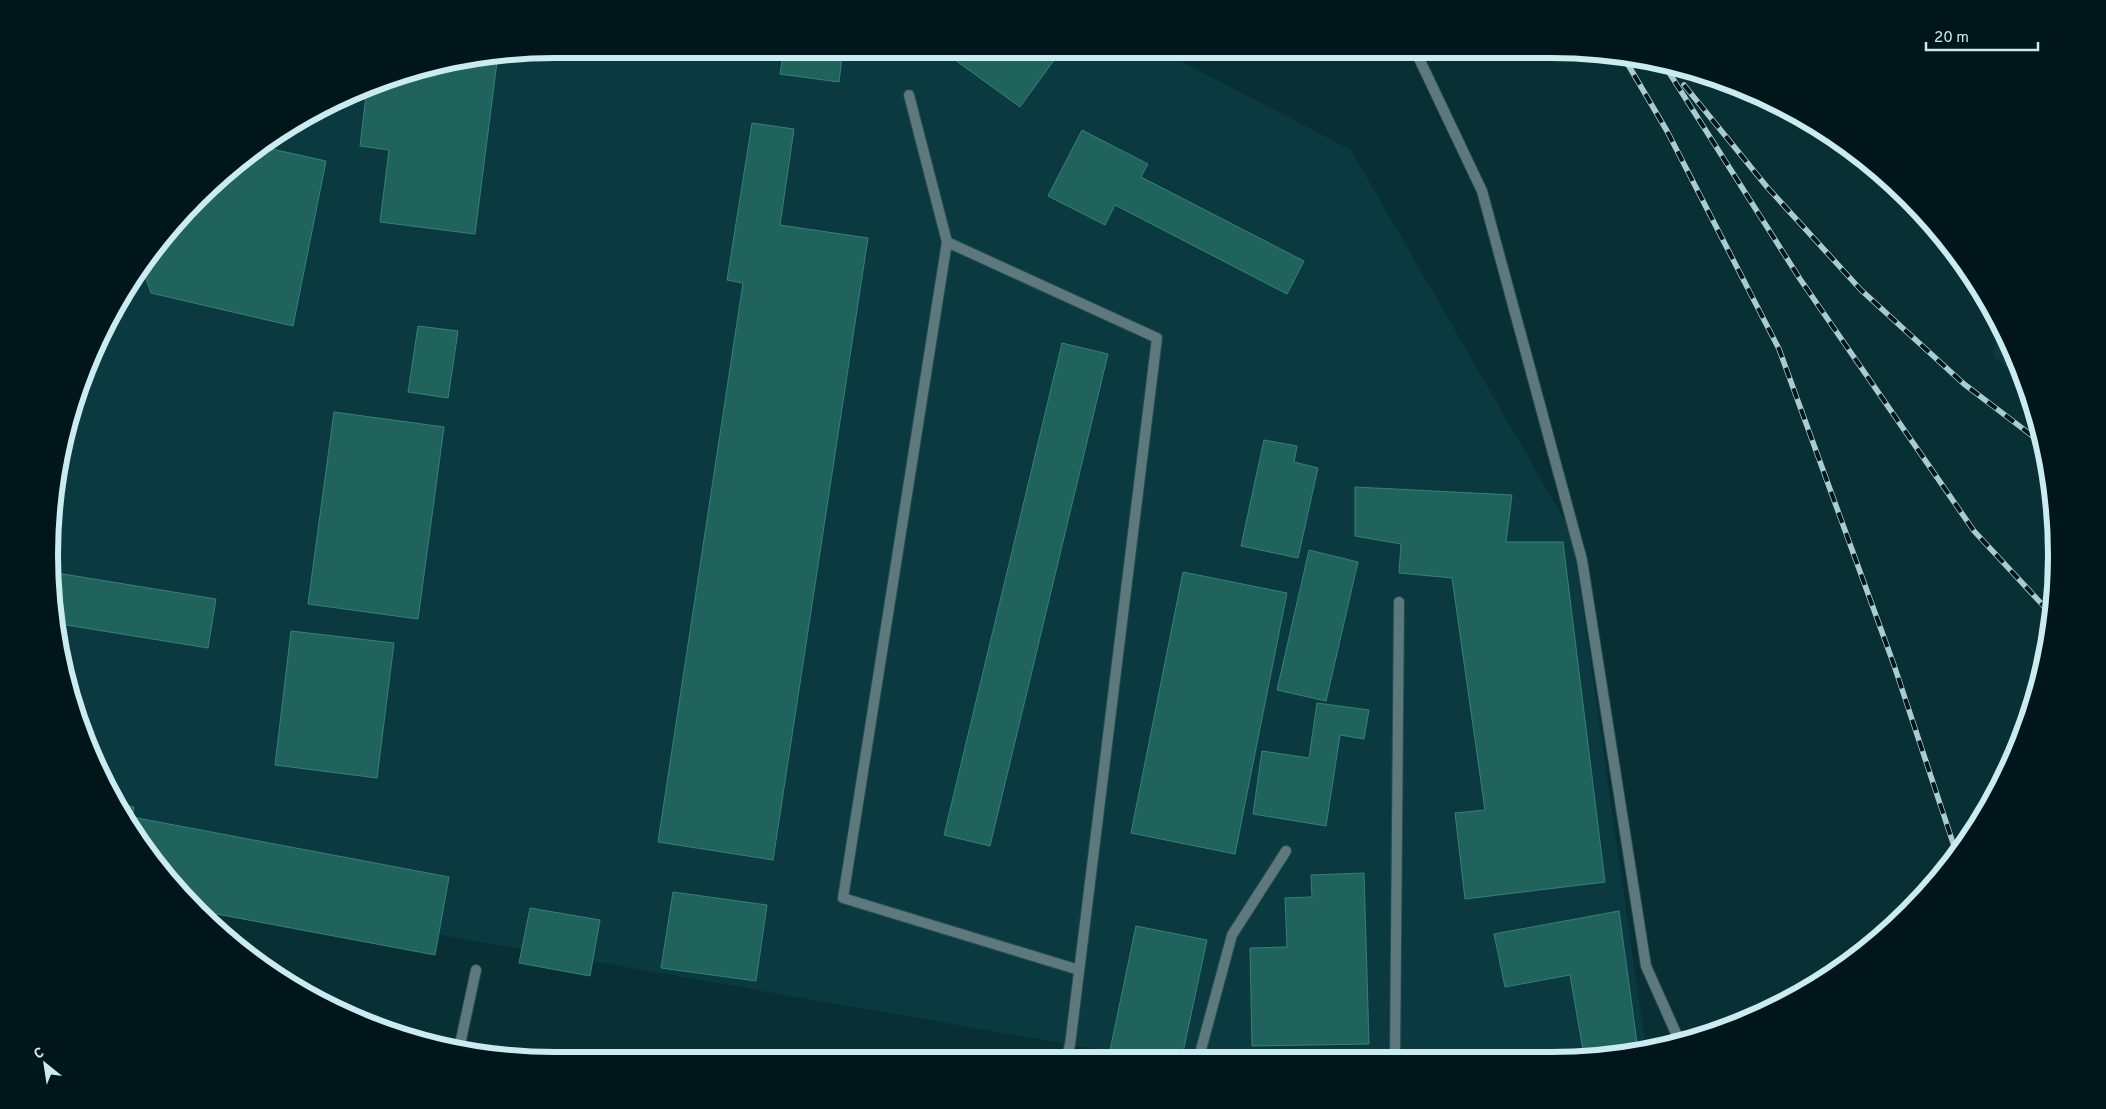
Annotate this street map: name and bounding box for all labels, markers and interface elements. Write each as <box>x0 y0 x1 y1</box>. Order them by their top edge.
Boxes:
scale bar <box>1926 20 2038 52</box>
text: 20 m <box>1934 29 1969 48</box>
north arrow <box>20 1039 70 1089</box>
text: С <box>31 1044 47 1064</box>

